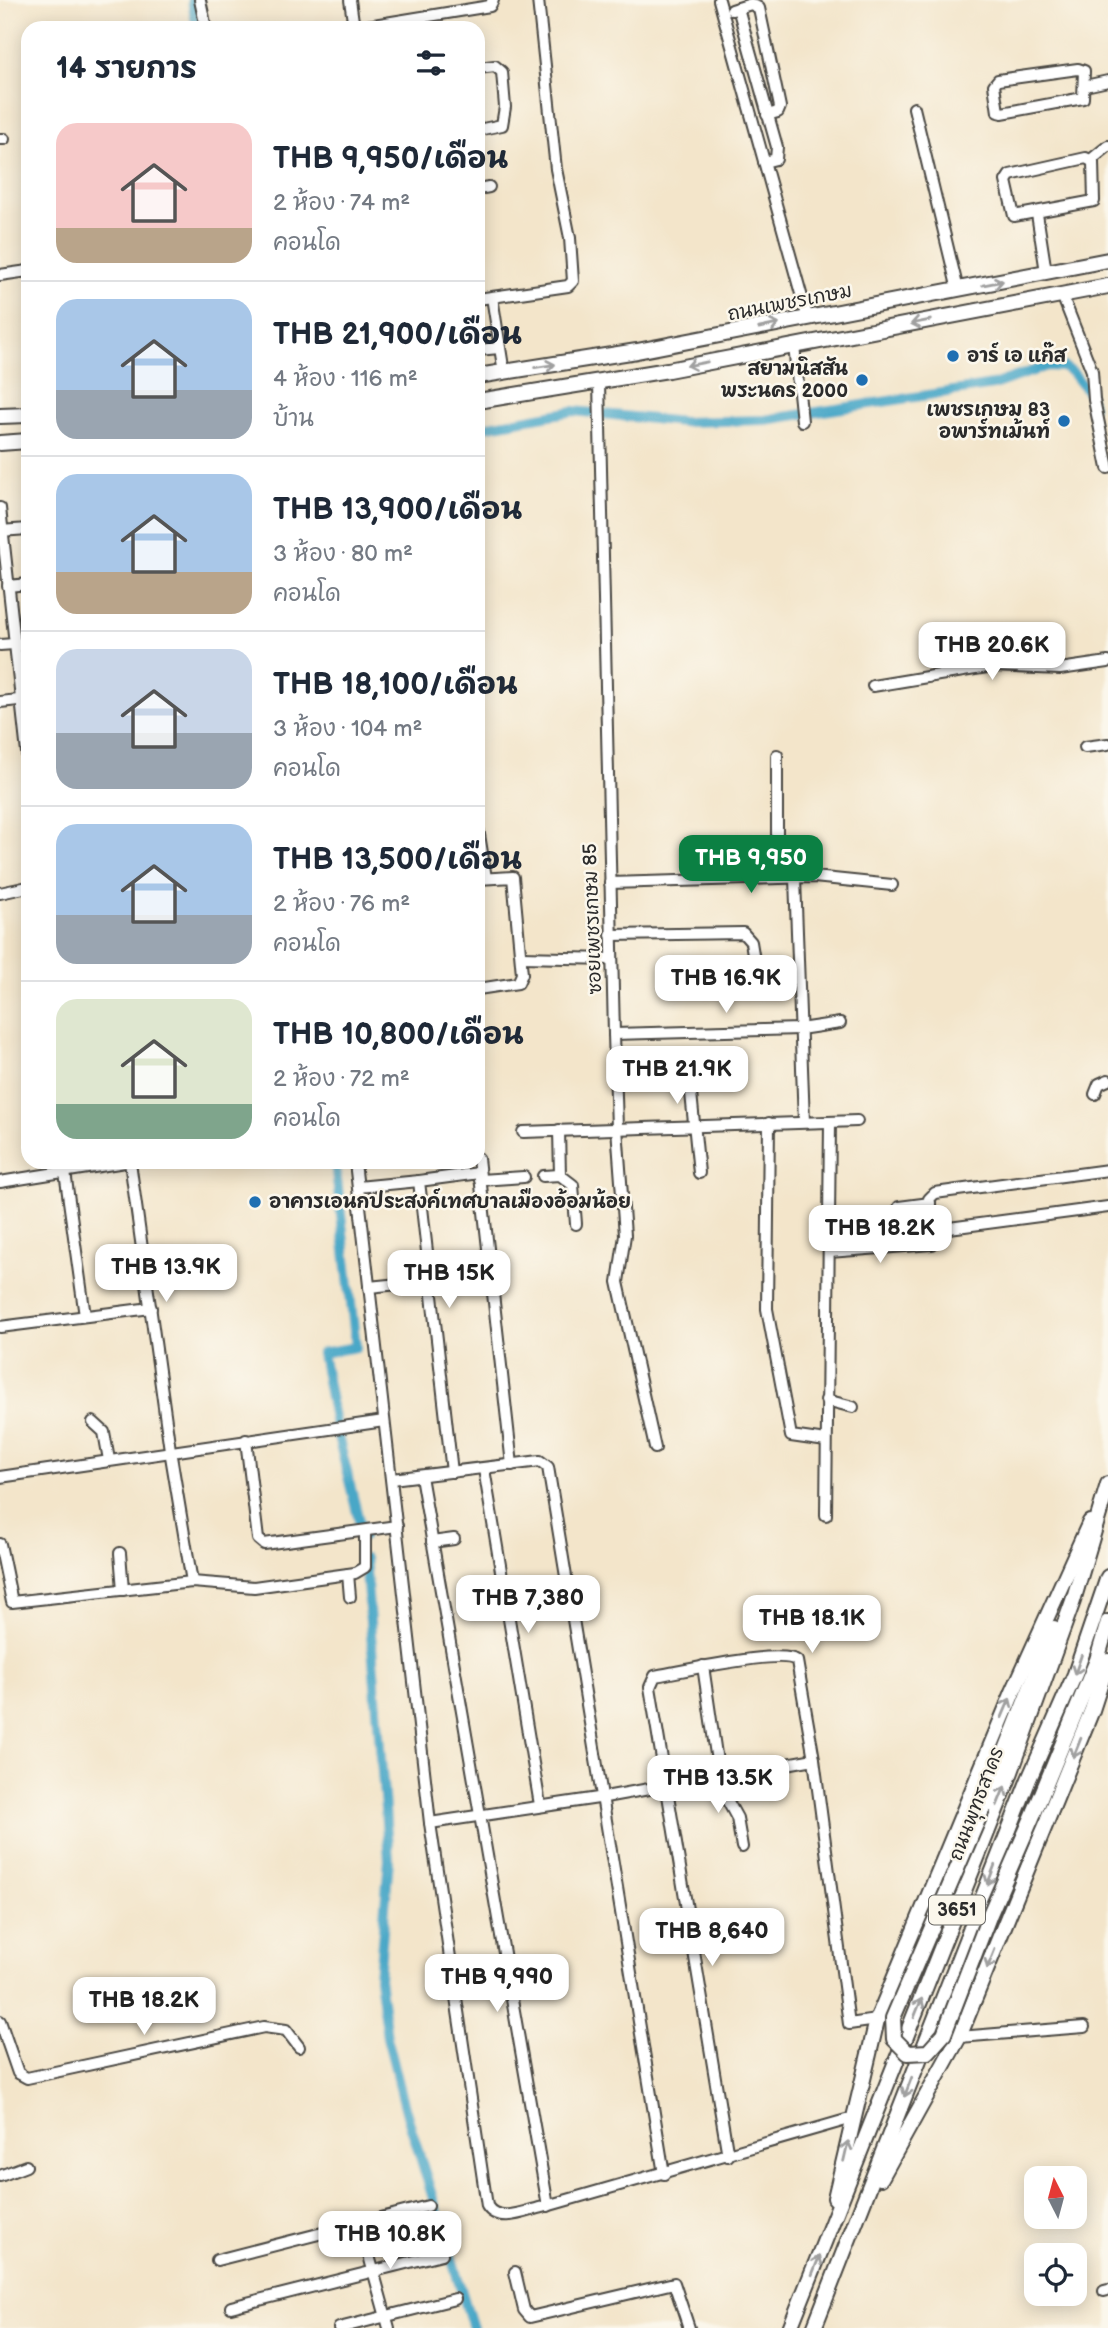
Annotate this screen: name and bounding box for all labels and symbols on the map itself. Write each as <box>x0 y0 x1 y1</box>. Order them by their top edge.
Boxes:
one-way arrow <box>981 276 1004 289</box>
street label: ถนนเพชรเกษม <box>726 280 854 326</box>
one-way arrow <box>910 315 933 329</box>
one-way arrow <box>757 319 780 333</box>
place label: อาร์ เอ แก๊ส <box>967 341 1068 368</box>
marker: อาร์ เอ แก๊ส <box>945 348 961 364</box>
place label: สยามนิสสัน พระนคร 2000 <box>721 356 848 403</box>
one-way arrow <box>686 358 709 372</box>
one-way arrow <box>533 359 556 372</box>
marker: สยามนิสสัน พระนคร 2000 <box>854 372 870 388</box>
place label: เพชรเกษม 83 อพาร์ทเม้นท์ <box>926 399 1050 444</box>
marker: เพชรเกษม 83 อพาร์ทเม้นท์ <box>1056 413 1072 429</box>
pin: THB 20.6K <box>912 622 1072 682</box>
pin: THB 9,950 <box>671 836 831 895</box>
street label: ซอยเพชรเกษม 85 <box>579 843 607 995</box>
pin: THB 16.9K <box>646 956 806 1015</box>
pin: THB 21.9K <box>597 1046 757 1106</box>
place label: อาคารเอนกประสงค์เทศบาลเมืองอ้อมน้อย <box>269 1188 631 1214</box>
marker: อาคารเอนกประสงค์เทศบาลเมืองอ้อมน้อย <box>247 1194 263 1210</box>
pin: THB 18.2K <box>800 1206 960 1265</box>
pin: THB 13.9K <box>86 1244 246 1304</box>
pin: THB 15K <box>384 1250 514 1310</box>
pin: THB 7,380 <box>448 1576 608 1635</box>
pin: THB 18.1K <box>732 1596 892 1655</box>
one-way arrow <box>1071 1653 1083 1675</box>
one-way arrow <box>1001 1698 1014 1720</box>
one-way arrow <box>1069 1737 1082 1759</box>
street label: ถนนพุทธสาคร <box>945 1744 1011 1865</box>
pin: THB 13.5K <box>638 1756 798 1815</box>
one-way arrow <box>996 1786 1009 1807</box>
one-way arrow <box>984 1864 997 1886</box>
road number: 3651 <box>929 1896 985 1924</box>
pin: THB 8,640 <box>632 1909 792 1968</box>
one-way arrow <box>983 1948 996 1969</box>
pin: THB 9,990 <box>417 1954 577 2014</box>
pin: THB 18.2K <box>64 1978 224 2037</box>
one-way arrow <box>912 1997 925 2019</box>
one-way arrow <box>901 2076 914 2097</box>
one-way arrow <box>839 2140 853 2163</box>
north arrow <box>1024 2166 1087 2230</box>
pin: THB 10.8K <box>310 2212 470 2271</box>
one-way arrow <box>811 2254 824 2276</box>

